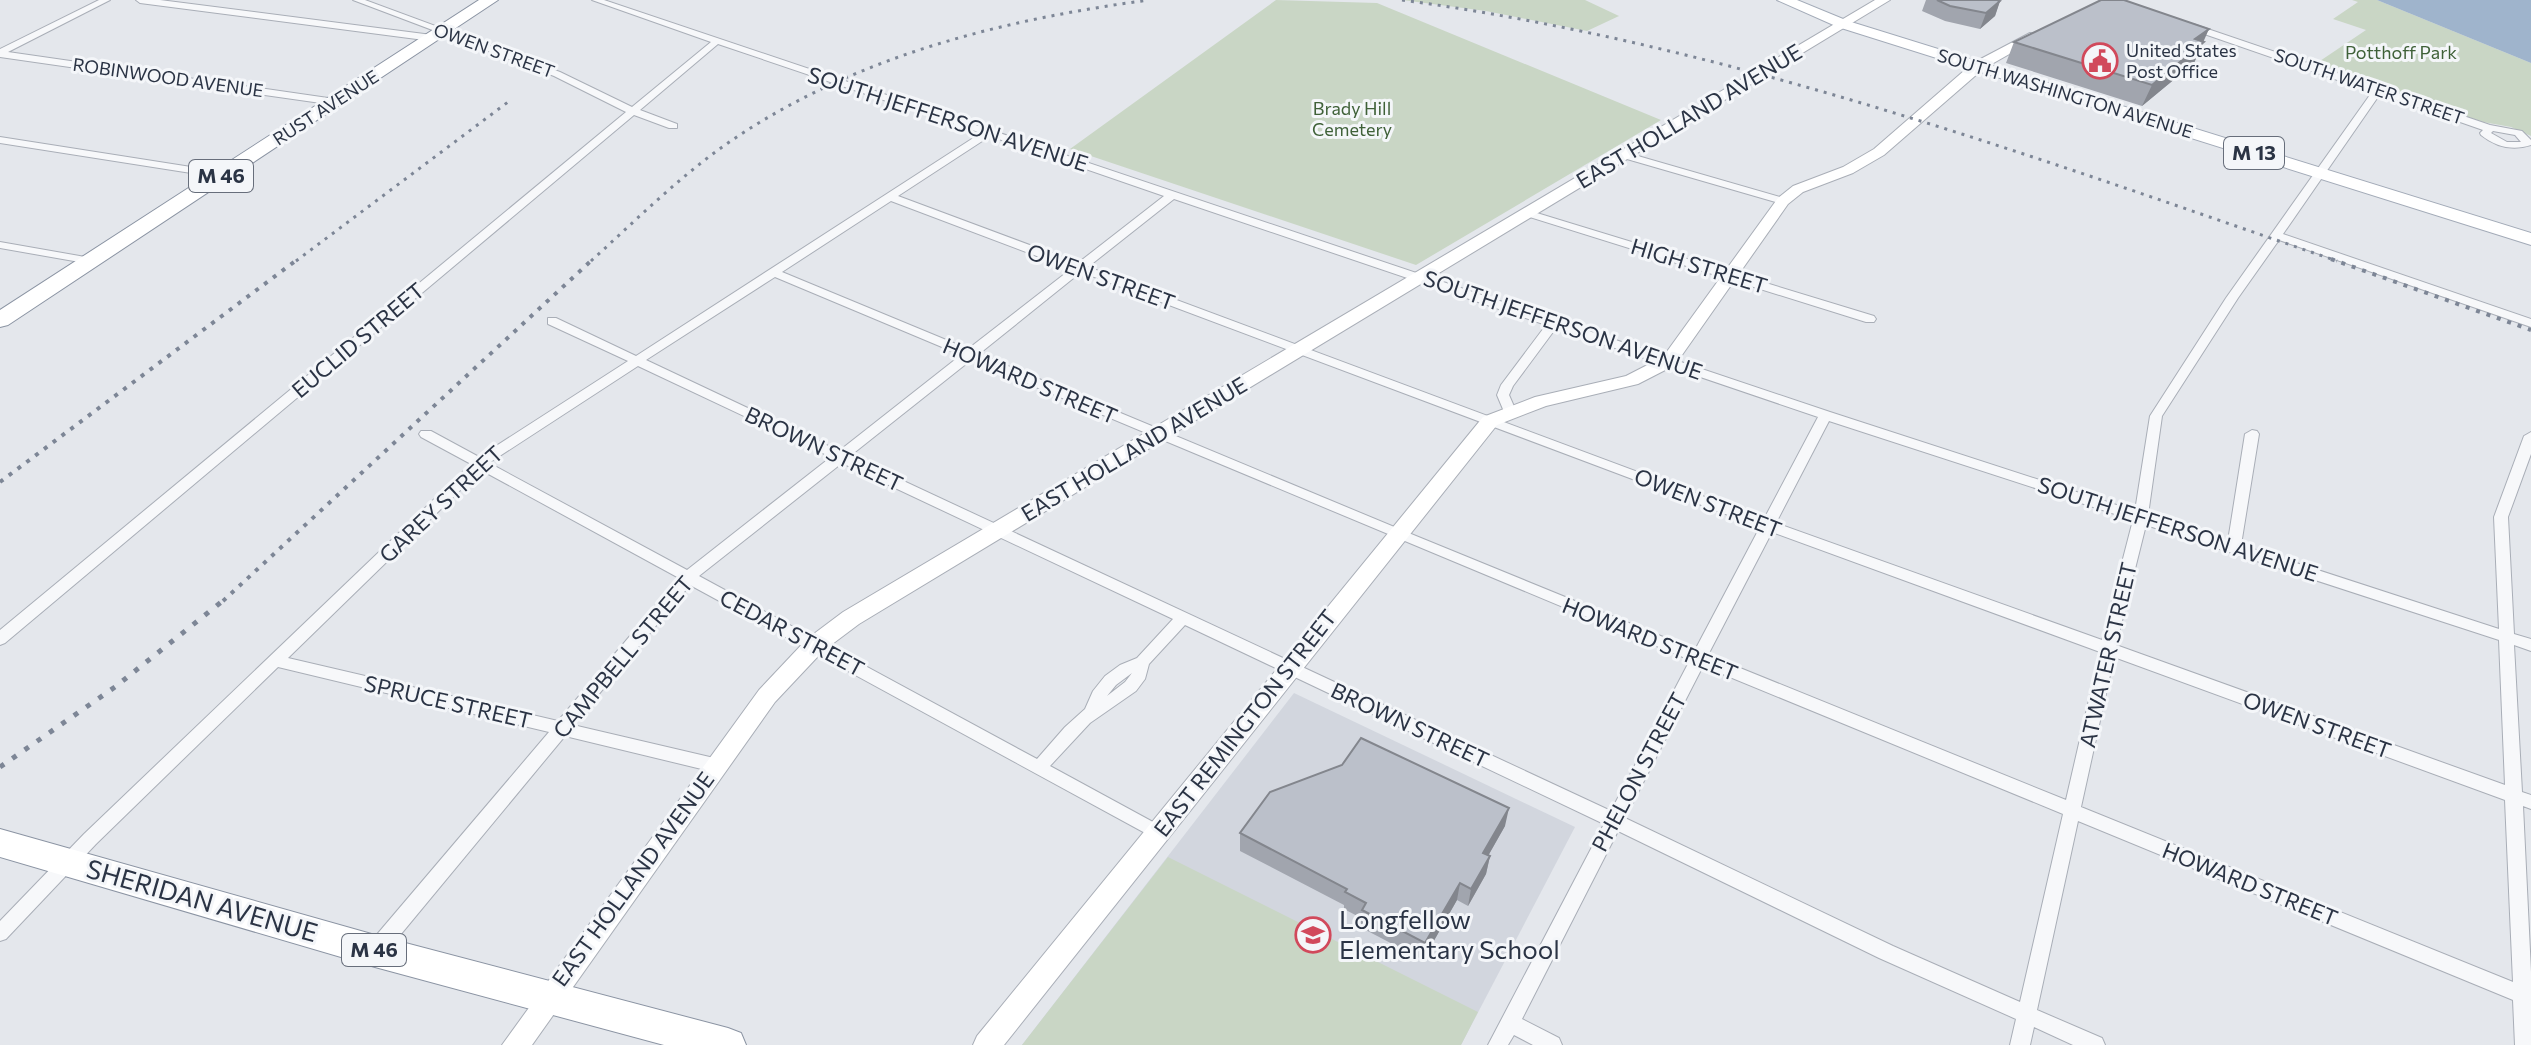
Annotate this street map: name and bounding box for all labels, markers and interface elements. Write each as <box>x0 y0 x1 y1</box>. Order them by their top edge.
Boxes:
street label: OWEN STREET <box>431 18 558 82</box>
street label: EAST HOLLAND AVENUE <box>1571 37 1806 194</box>
place label: United States Post Office <box>2126 39 2237 82</box>
park label: Potthoff Park <box>2345 41 2457 63</box>
public building icon: United States Post Office <box>2081 42 2119 80</box>
street label: SOUTH WATER STREET <box>2271 43 2467 129</box>
street label: SOUTH WASHINGTON AVENUE <box>1935 44 2196 142</box>
street label: ROBINWOOD AVENUE <box>71 53 265 101</box>
street label: SOUTH JEFFERSON AVENUE <box>804 60 1092 177</box>
street label: RUST AVENUE <box>268 65 382 150</box>
park label: Brady Hill Cemetery <box>1312 97 1392 140</box>
road number: M 13 <box>2224 137 2284 169</box>
road number: M 46 <box>189 160 253 192</box>
street label: HIGH STREET <box>1628 232 1771 299</box>
street label: OWEN STREET <box>1023 237 1179 316</box>
street label: SOUTH JEFFERSON AVENUE <box>1420 264 1706 385</box>
street label: EUCLID STREET <box>286 276 430 403</box>
street label: HOWARD STREET <box>939 332 1121 429</box>
street label: EAST HOLLAND AVENUE <box>1016 370 1251 527</box>
street label: BROWN STREET <box>741 400 907 497</box>
street label: GAREY STREET <box>373 439 508 568</box>
street label: OWEN STREET <box>1631 462 1786 543</box>
street label: SOUTH JEFFERSON AVENUE <box>2034 470 2322 587</box>
street label: ATWATER STREET <box>2073 560 2142 750</box>
street label: CAMPBELL STREET <box>547 570 698 743</box>
street label: CEDAR STREET <box>715 583 869 682</box>
street label: HOWARD STREET <box>1559 591 1742 686</box>
street label: EAST REMINGTON STREET <box>1148 604 1342 842</box>
street label: SPRUCE STREET <box>362 669 535 734</box>
street label: BROWN STREET <box>1327 676 1493 773</box>
street label: OWEN STREET <box>2239 685 2395 764</box>
street label: PHELON STREET <box>1585 688 1692 856</box>
street label: EAST HOLLAND AVENUE <box>546 766 719 991</box>
street label: HOWARD STREET <box>2159 836 2342 931</box>
street label: SHERIDAN AVENUE <box>83 852 322 947</box>
place label: Longfellow Elementary School <box>1339 903 1560 964</box>
school or university icon: Longfellow Elementary School <box>1294 916 1332 954</box>
road number: M 46 <box>342 934 406 966</box>

